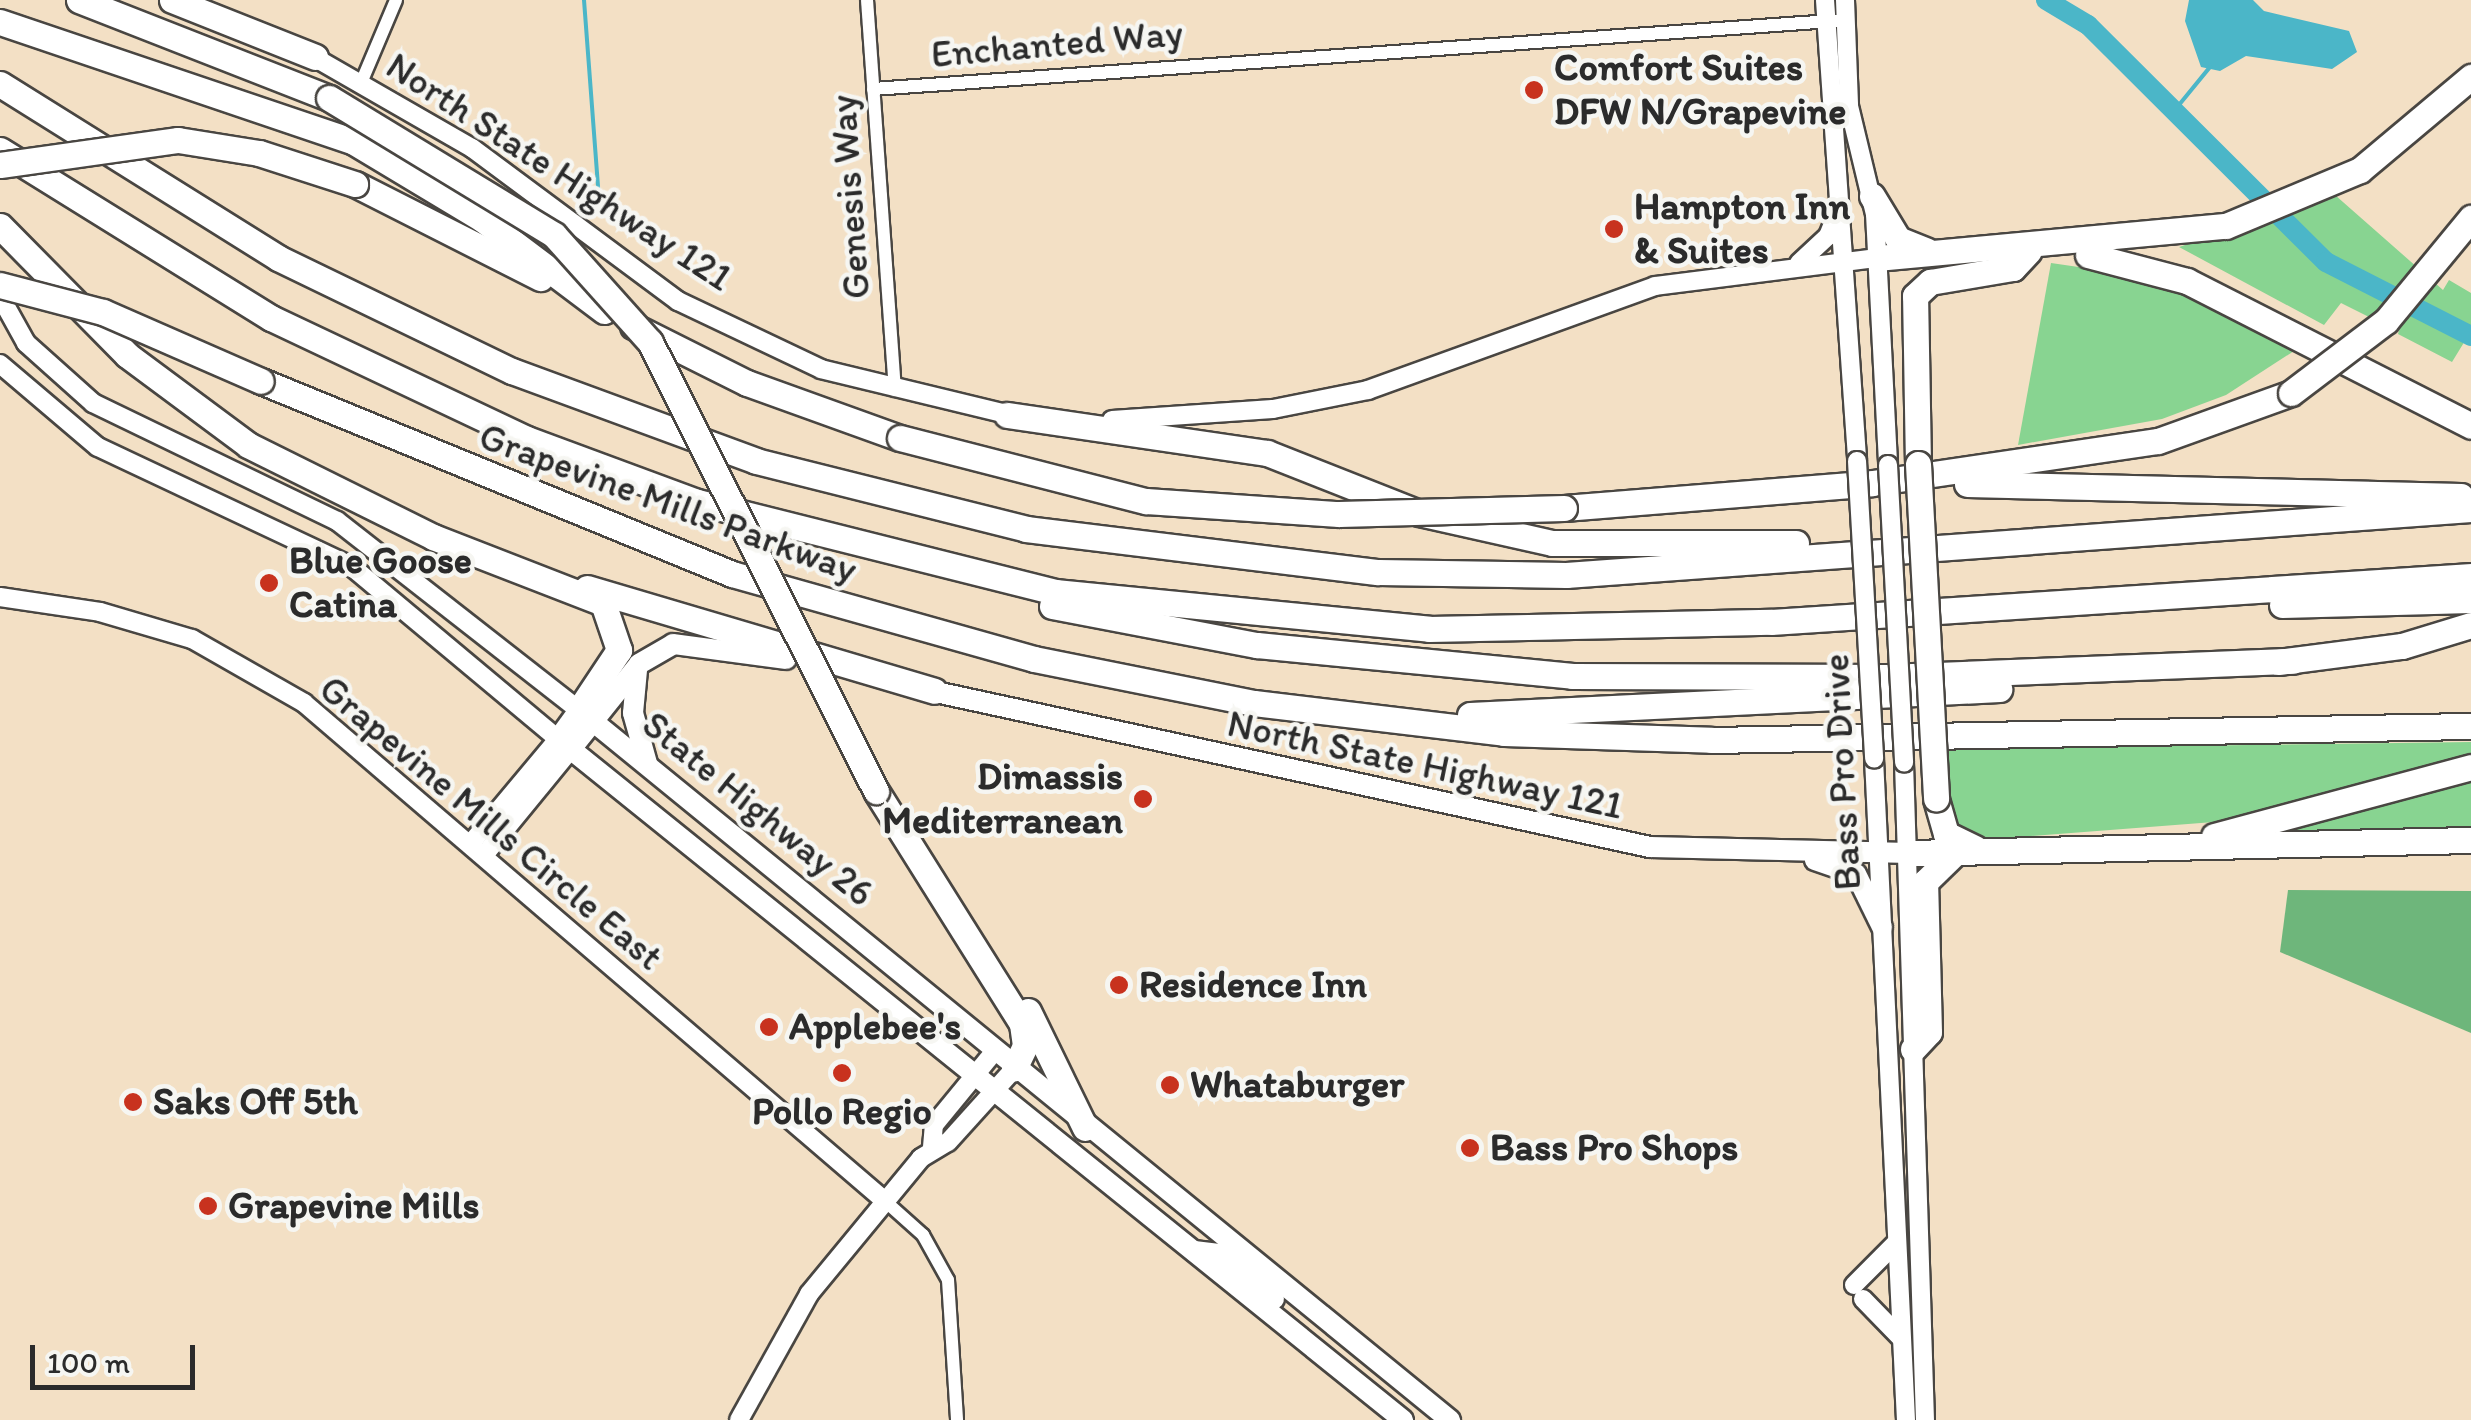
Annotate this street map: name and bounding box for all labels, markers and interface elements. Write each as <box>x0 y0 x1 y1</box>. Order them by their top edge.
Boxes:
street label: Enchanted Way <box>930 10 1184 78</box>
street label: North State Highway 121 <box>379 44 739 300</box>
place label: Comfort Suites DFW N/Grapevine <box>1554 45 1846 134</box>
marker: Comfort Suites DFW N/Grapevine <box>1523 79 1545 101</box>
street label: Genesis Way <box>820 93 880 301</box>
place label: Hampton Inn & Suites <box>1634 184 1850 274</box>
marker: Hampton Inn & Suites <box>1603 218 1625 240</box>
street label: Grapevine Mills Parkway <box>474 414 862 592</box>
place label: Blue Goose Catina <box>289 538 472 628</box>
marker: Blue Goose Catina <box>258 572 280 594</box>
street label: Bass Pro Drive <box>1813 652 1871 892</box>
street label: Grapevine Mills Circle East <box>309 665 673 981</box>
street label: North State Highway 121 <box>1224 701 1626 829</box>
street label: State Highway 26 <box>634 702 882 916</box>
place label: Dimassis Mediterranean <box>882 754 1123 844</box>
marker: Dimassis Mediterranean <box>1132 788 1154 810</box>
place label: Residence Inn <box>1139 962 1367 1008</box>
marker: Residence Inn <box>1108 974 1130 996</box>
place label: Applebee's <box>789 1004 961 1050</box>
marker: Applebee's <box>758 1016 780 1038</box>
marker: Pollo Regio <box>831 1062 853 1084</box>
place label: Whataburger <box>1190 1062 1404 1108</box>
marker: Whataburger <box>1159 1074 1181 1096</box>
place label: Saks Off 5th <box>153 1079 357 1125</box>
place label: Pollo Regio <box>753 1089 931 1135</box>
marker: Saks Off 5th <box>122 1091 144 1113</box>
place label: Bass Pro Shops <box>1490 1125 1739 1171</box>
marker: Bass Pro Shops <box>1459 1137 1481 1159</box>
place label: Grapevine Mills <box>228 1183 479 1229</box>
marker: Grapevine Mills <box>197 1195 219 1217</box>
scale bar <box>35 1325 200 1387</box>
text: 100 m <box>47 1344 130 1381</box>

